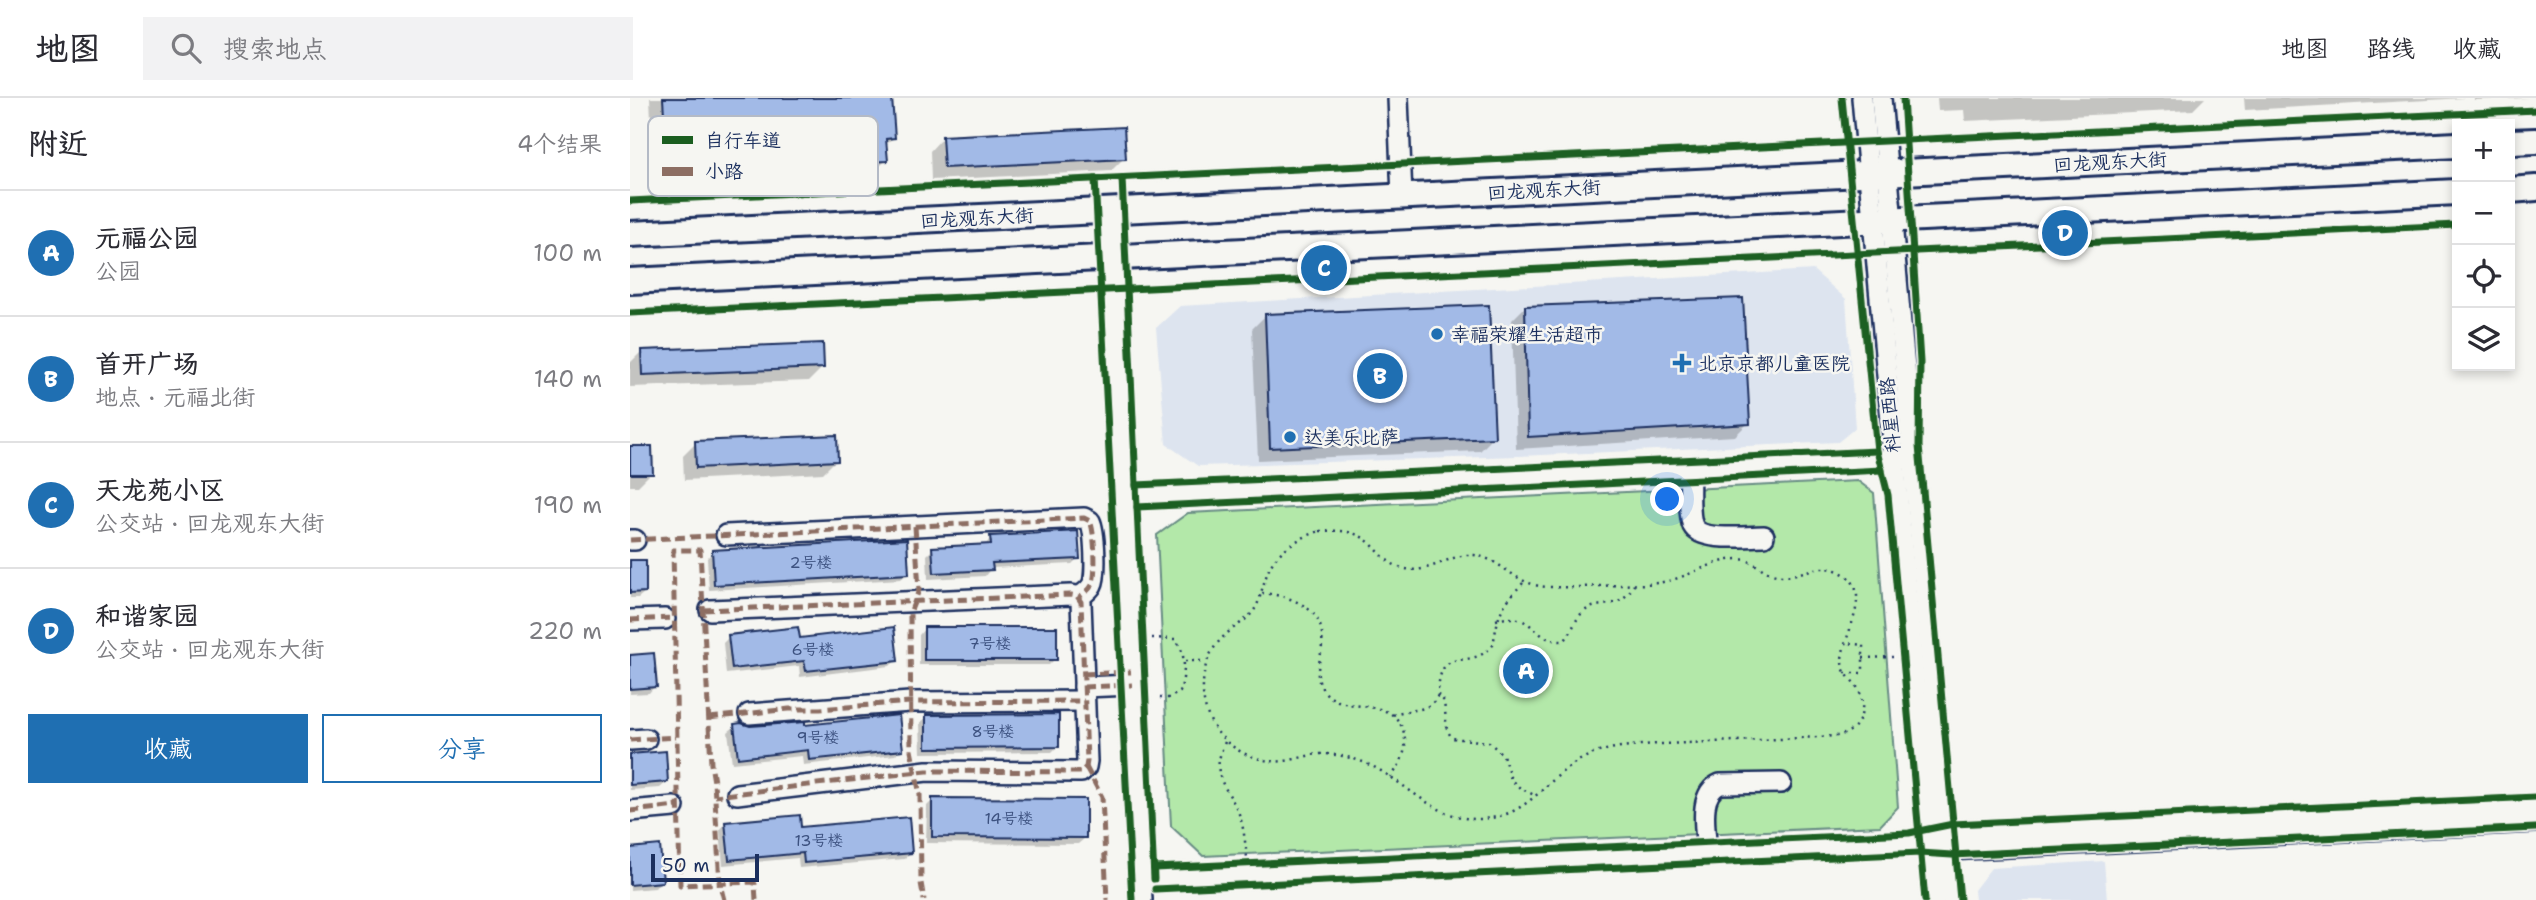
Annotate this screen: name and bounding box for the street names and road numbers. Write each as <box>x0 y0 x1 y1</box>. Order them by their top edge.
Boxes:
street label: 回龙观东大街 <box>2052 147 2168 177</box>
street label: 回龙观东大街 <box>1486 175 1602 205</box>
street label: 回龙观东大街 <box>919 203 1035 233</box>
street label: 科星西路 <box>1874 376 1906 454</box>

